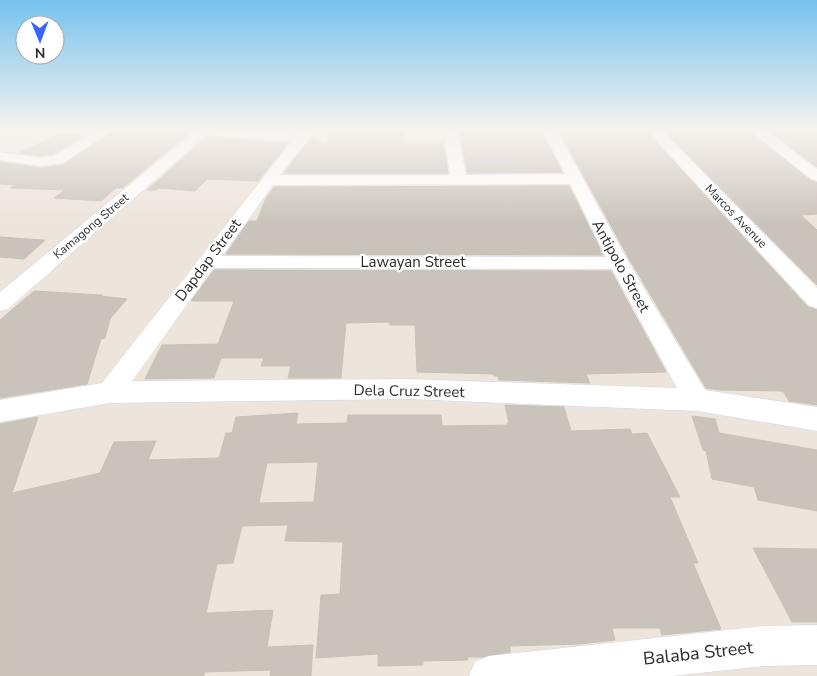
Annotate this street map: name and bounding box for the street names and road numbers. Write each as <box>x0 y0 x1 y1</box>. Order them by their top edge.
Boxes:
street label: Marcos Avenue <box>702 181 770 251</box>
street label: Kamagong Street <box>50 189 133 262</box>
street label: Dapdap Street <box>171 214 246 305</box>
street label: Antipolo Street <box>587 216 655 316</box>
street label: Lawayan Street <box>360 252 466 272</box>
street label: Dela Cruz Street <box>353 380 465 402</box>
street label: Balaba Street <box>642 635 755 671</box>

